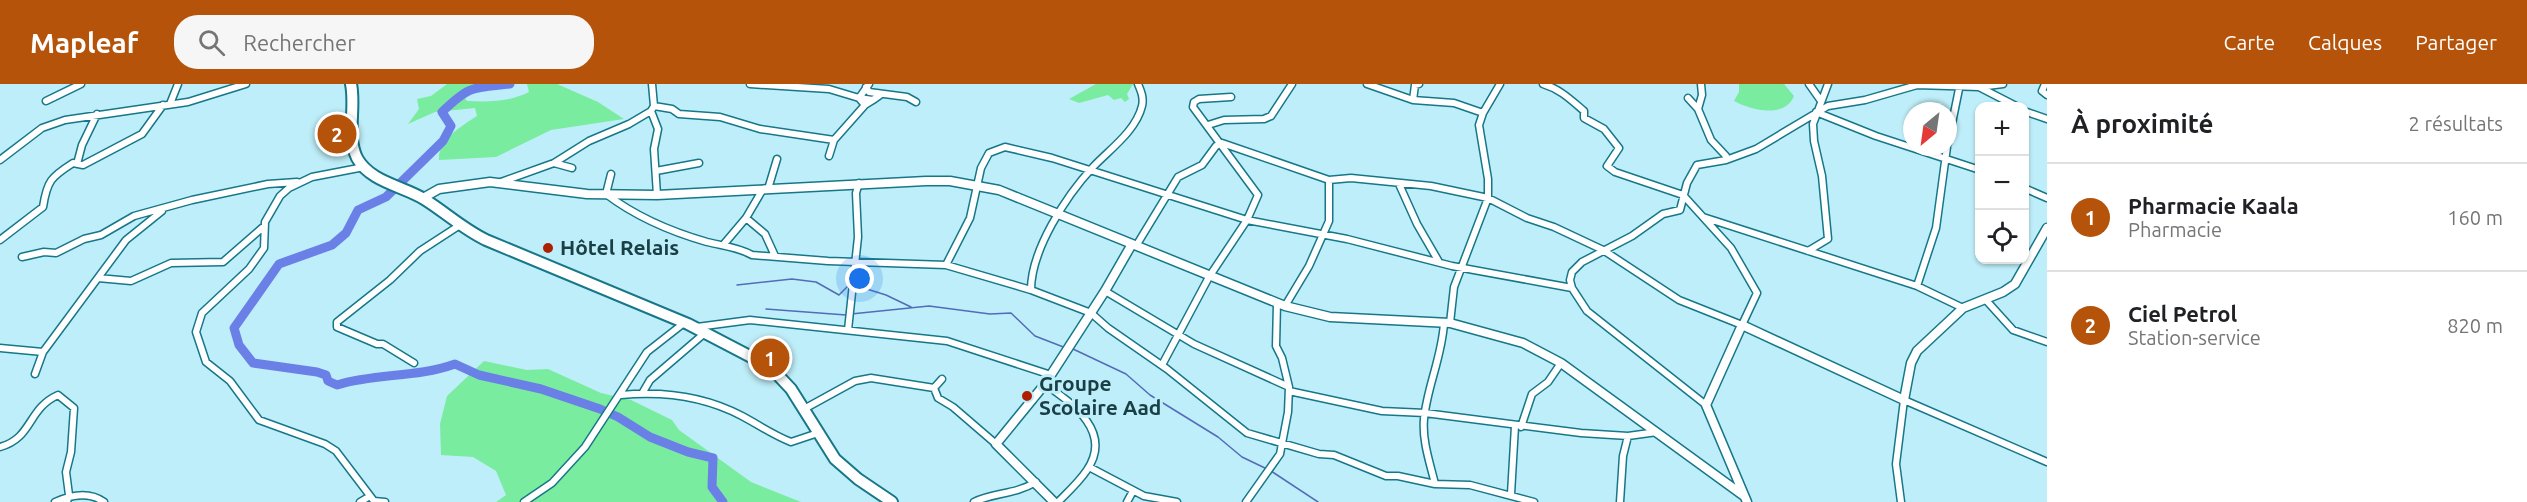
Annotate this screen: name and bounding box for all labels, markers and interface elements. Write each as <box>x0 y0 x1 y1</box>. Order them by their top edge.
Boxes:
search box <box>174 15 594 69</box>
icon: search <box>195 26 228 59</box>
text: Mapleaf <box>30 27 138 58</box>
text: Rechercher <box>243 30 356 55</box>
text: Carte <box>2224 30 2275 54</box>
text: Calques <box>2308 30 2382 54</box>
text: Partager <box>2415 30 2497 54</box>
north arrow <box>1903 102 1957 156</box>
map controls <box>1975 102 2029 264</box>
button: + <box>1975 102 2029 156</box>
text: À proximité <box>2071 109 2213 138</box>
pin: 2 <box>318 112 356 156</box>
text: 2 résultats <box>2409 112 2503 135</box>
button: − <box>1975 156 2029 210</box>
text: Pharmacie Kaala <box>2128 193 2299 218</box>
text: 1 <box>2085 206 2096 229</box>
text: 160 m <box>2447 206 2503 229</box>
button: locate <box>1975 210 2029 264</box>
text: Pharmacie <box>2128 218 2222 241</box>
place label: Hôtel Relais <box>560 235 679 259</box>
marker: Hôtel Relais <box>541 241 555 255</box>
your location <box>845 264 874 293</box>
text: Ciel Petrol <box>2128 301 2237 326</box>
text: 2 <box>2085 314 2096 337</box>
text: 820 m <box>2447 314 2503 337</box>
text: Station-service <box>2128 326 2261 349</box>
pin: 1 <box>750 336 790 380</box>
place label: Groupe Scolaire Aad <box>1039 371 1161 419</box>
marker: Groupe Scolaire Aad <box>1020 389 1034 403</box>

